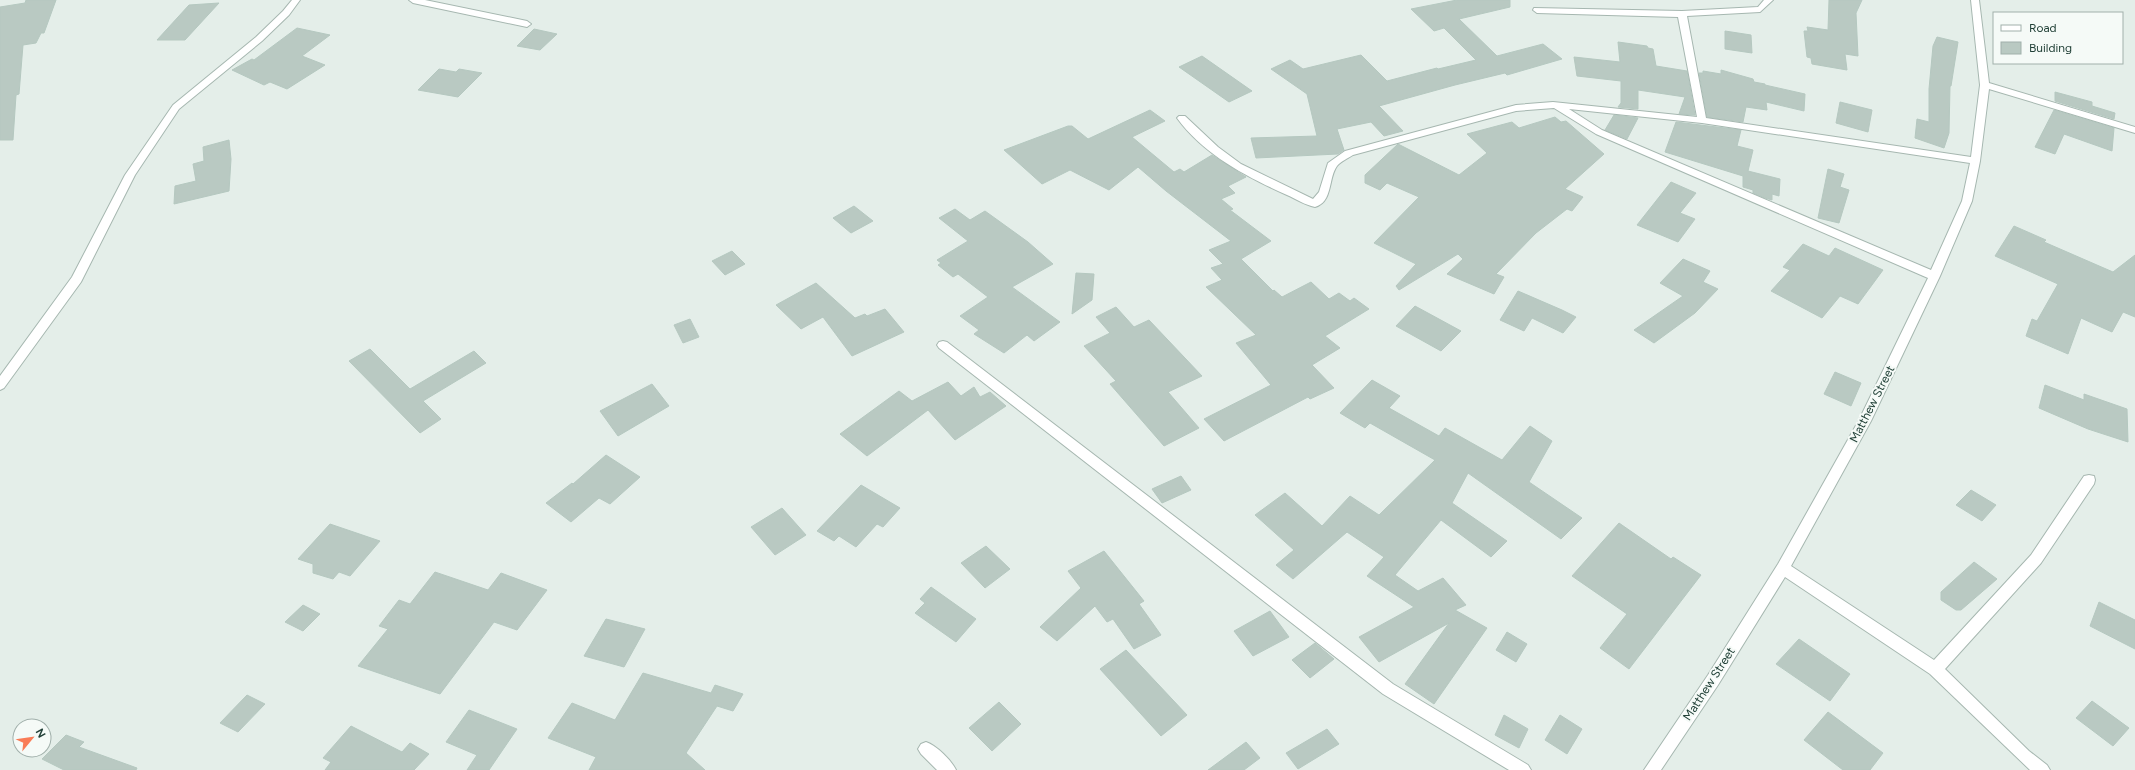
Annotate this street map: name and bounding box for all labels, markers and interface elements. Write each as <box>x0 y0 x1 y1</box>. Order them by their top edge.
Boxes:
legend <box>1993 12 2123 64</box>
text: Road <box>2029 21 2057 35</box>
text: Building <box>2029 41 2072 55</box>
street label: Matthew Street <box>1847 363 1898 445</box>
street label: Matthew Street <box>1680 644 1738 723</box>
north arrow <box>12 718 52 758</box>
text: N <box>33 727 48 740</box>

